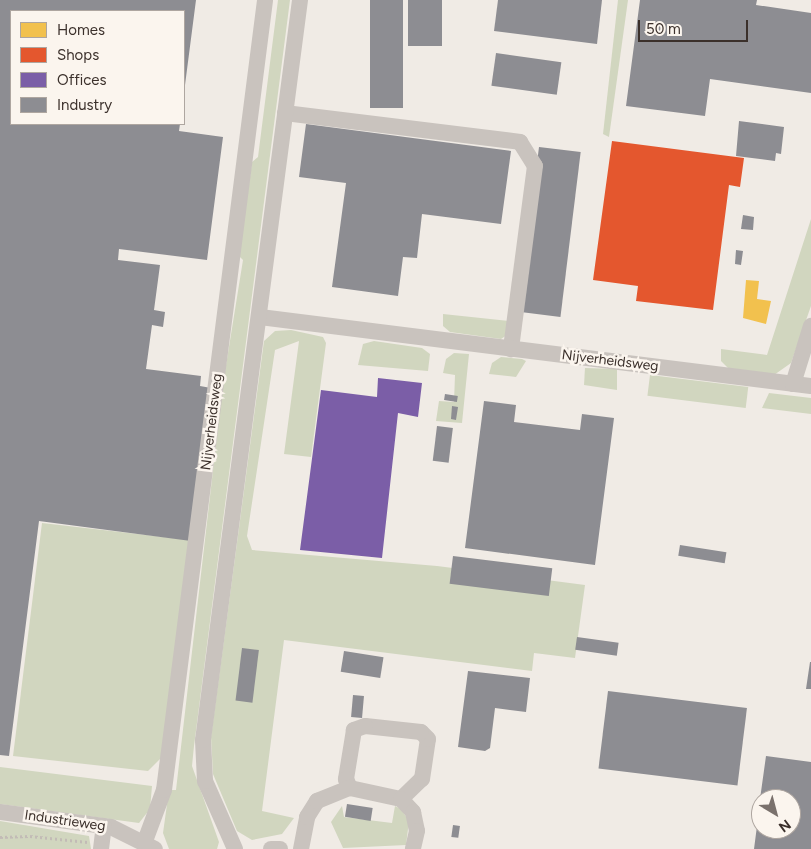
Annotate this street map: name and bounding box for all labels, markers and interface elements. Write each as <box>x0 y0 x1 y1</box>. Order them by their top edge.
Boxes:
legend <box>10 10 185 125</box>
scale bar <box>641 10 751 42</box>
text: 50 m <box>646 20 681 38</box>
text: Homes <box>57 21 105 39</box>
text: Shops <box>57 46 99 64</box>
text: Offices <box>57 71 107 89</box>
text: Industry <box>57 96 112 114</box>
street label: Nijverheidsweg <box>561 347 659 375</box>
street label: Nijverheidsweg <box>198 373 226 471</box>
north arrow <box>751 789 801 839</box>
street label: Industrieweg <box>23 807 107 835</box>
text: N <box>775 816 794 836</box>

